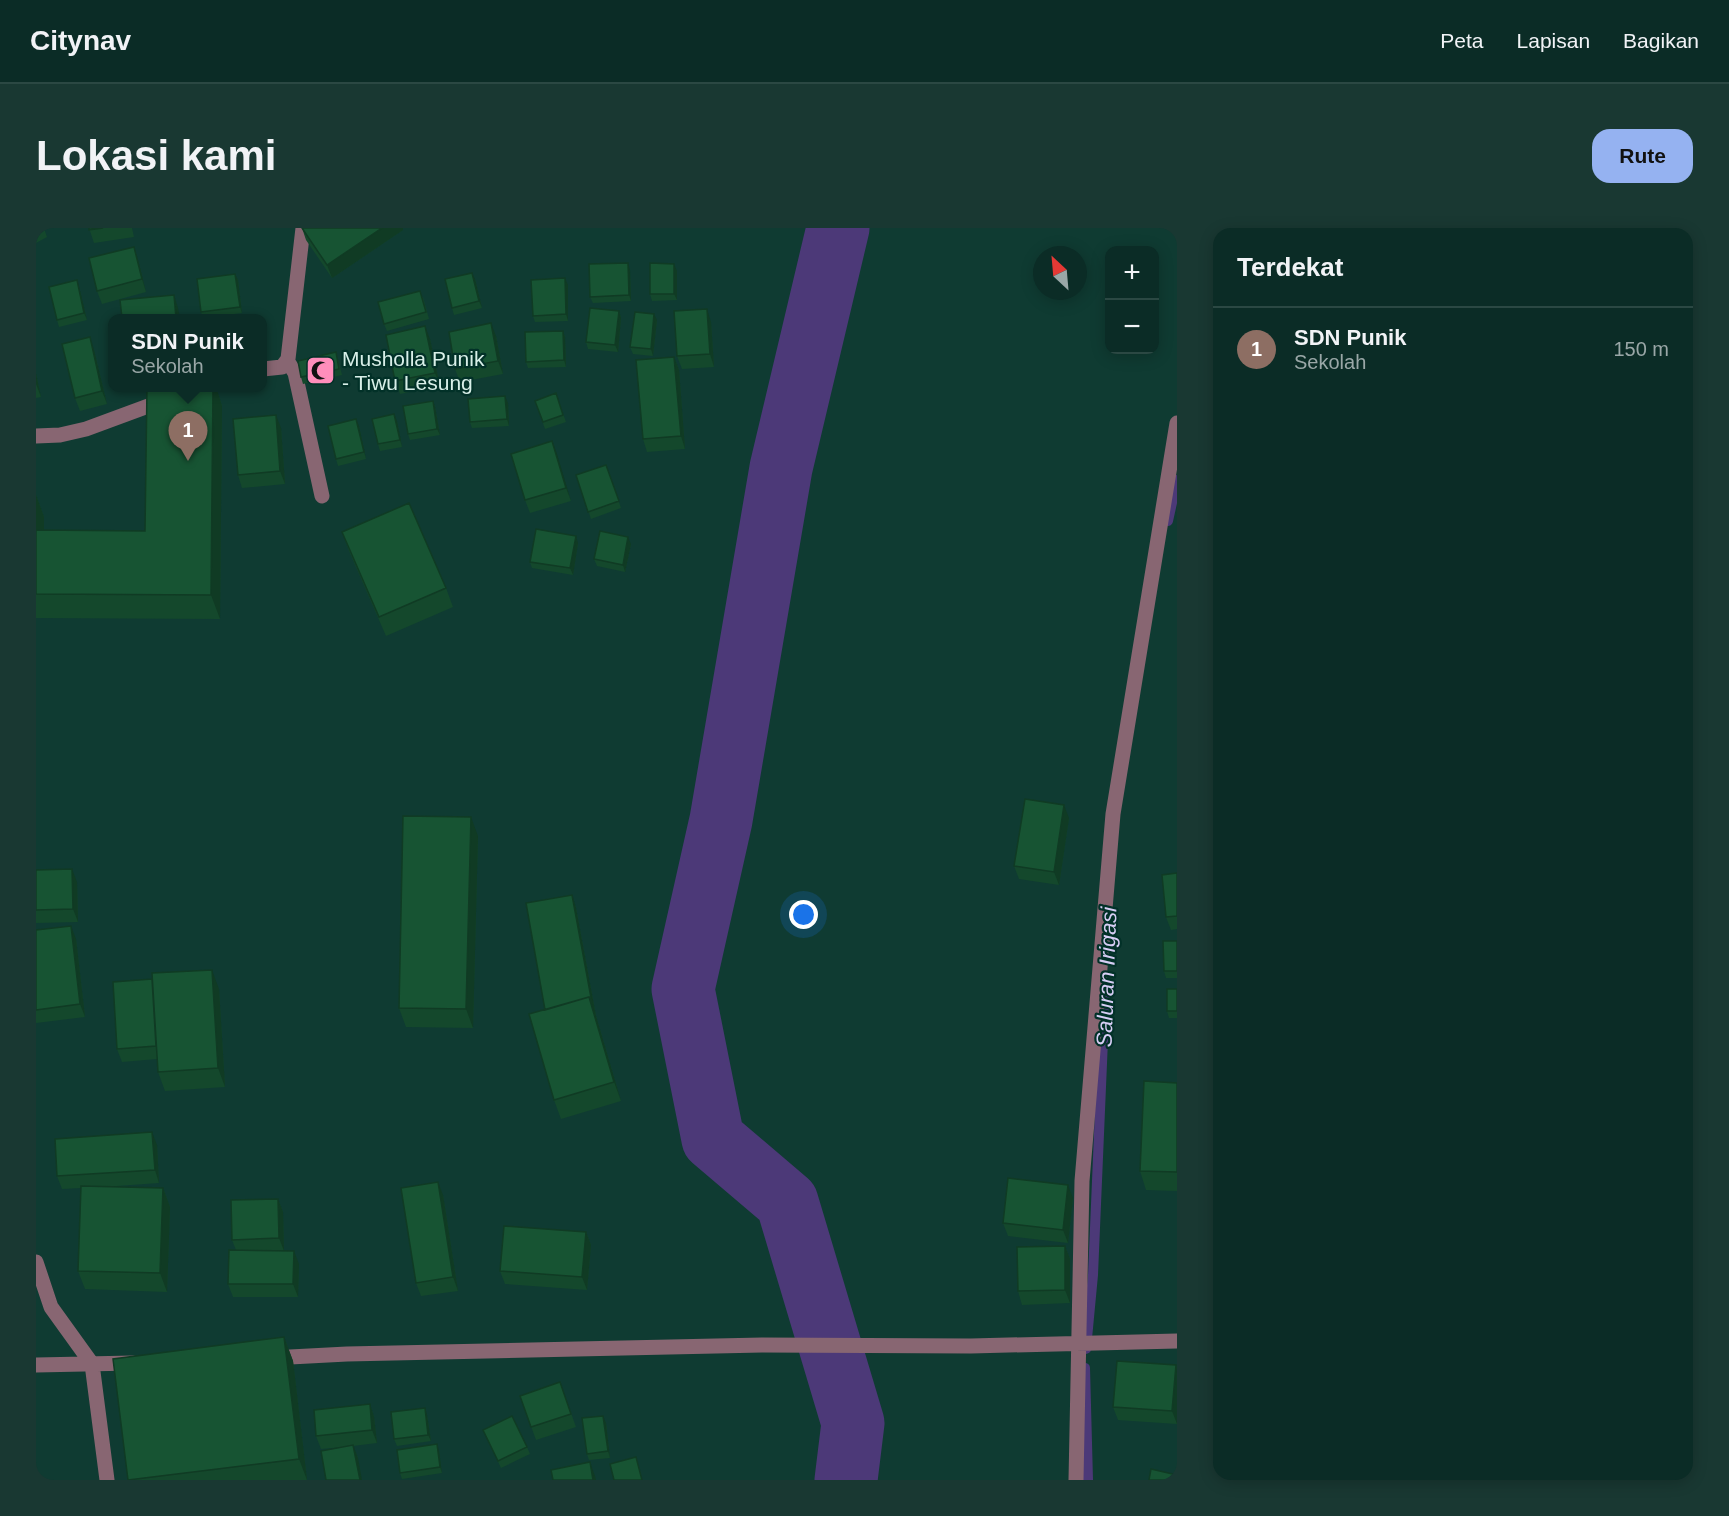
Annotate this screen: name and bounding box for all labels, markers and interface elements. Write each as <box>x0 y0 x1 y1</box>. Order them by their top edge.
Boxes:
text: Citynav <box>30 25 131 56</box>
text: Peta <box>1440 29 1484 52</box>
text: Lapisan <box>1517 29 1590 52</box>
text: Bagikan <box>1623 29 1699 52</box>
button: Rute <box>1592 129 1693 183</box>
text: Lokasi kami <box>36 132 276 179</box>
north arrow <box>1033 246 1087 300</box>
map controls <box>1105 246 1159 354</box>
button: + <box>1105 246 1159 300</box>
text: Terdekat <box>1237 252 1343 282</box>
button: − <box>1105 300 1159 354</box>
popup <box>108 314 267 392</box>
text: SDN Punik <box>1294 325 1406 350</box>
text: SDN Punik <box>131 329 244 354</box>
text: 1 <box>1251 338 1262 360</box>
text: 150 m <box>1613 338 1669 360</box>
place label: Musholla Punik - Tiwu Lesung <box>342 347 485 394</box>
text: Sekolah <box>1294 351 1366 373</box>
text: Sekolah <box>131 355 204 377</box>
mosque icon: Musholla Punik - Tiwu Lesung <box>305 355 337 387</box>
pin: 1 <box>168 412 208 461</box>
your location <box>789 900 818 929</box>
water label: Saluran Irigasi <box>1092 905 1121 1048</box>

